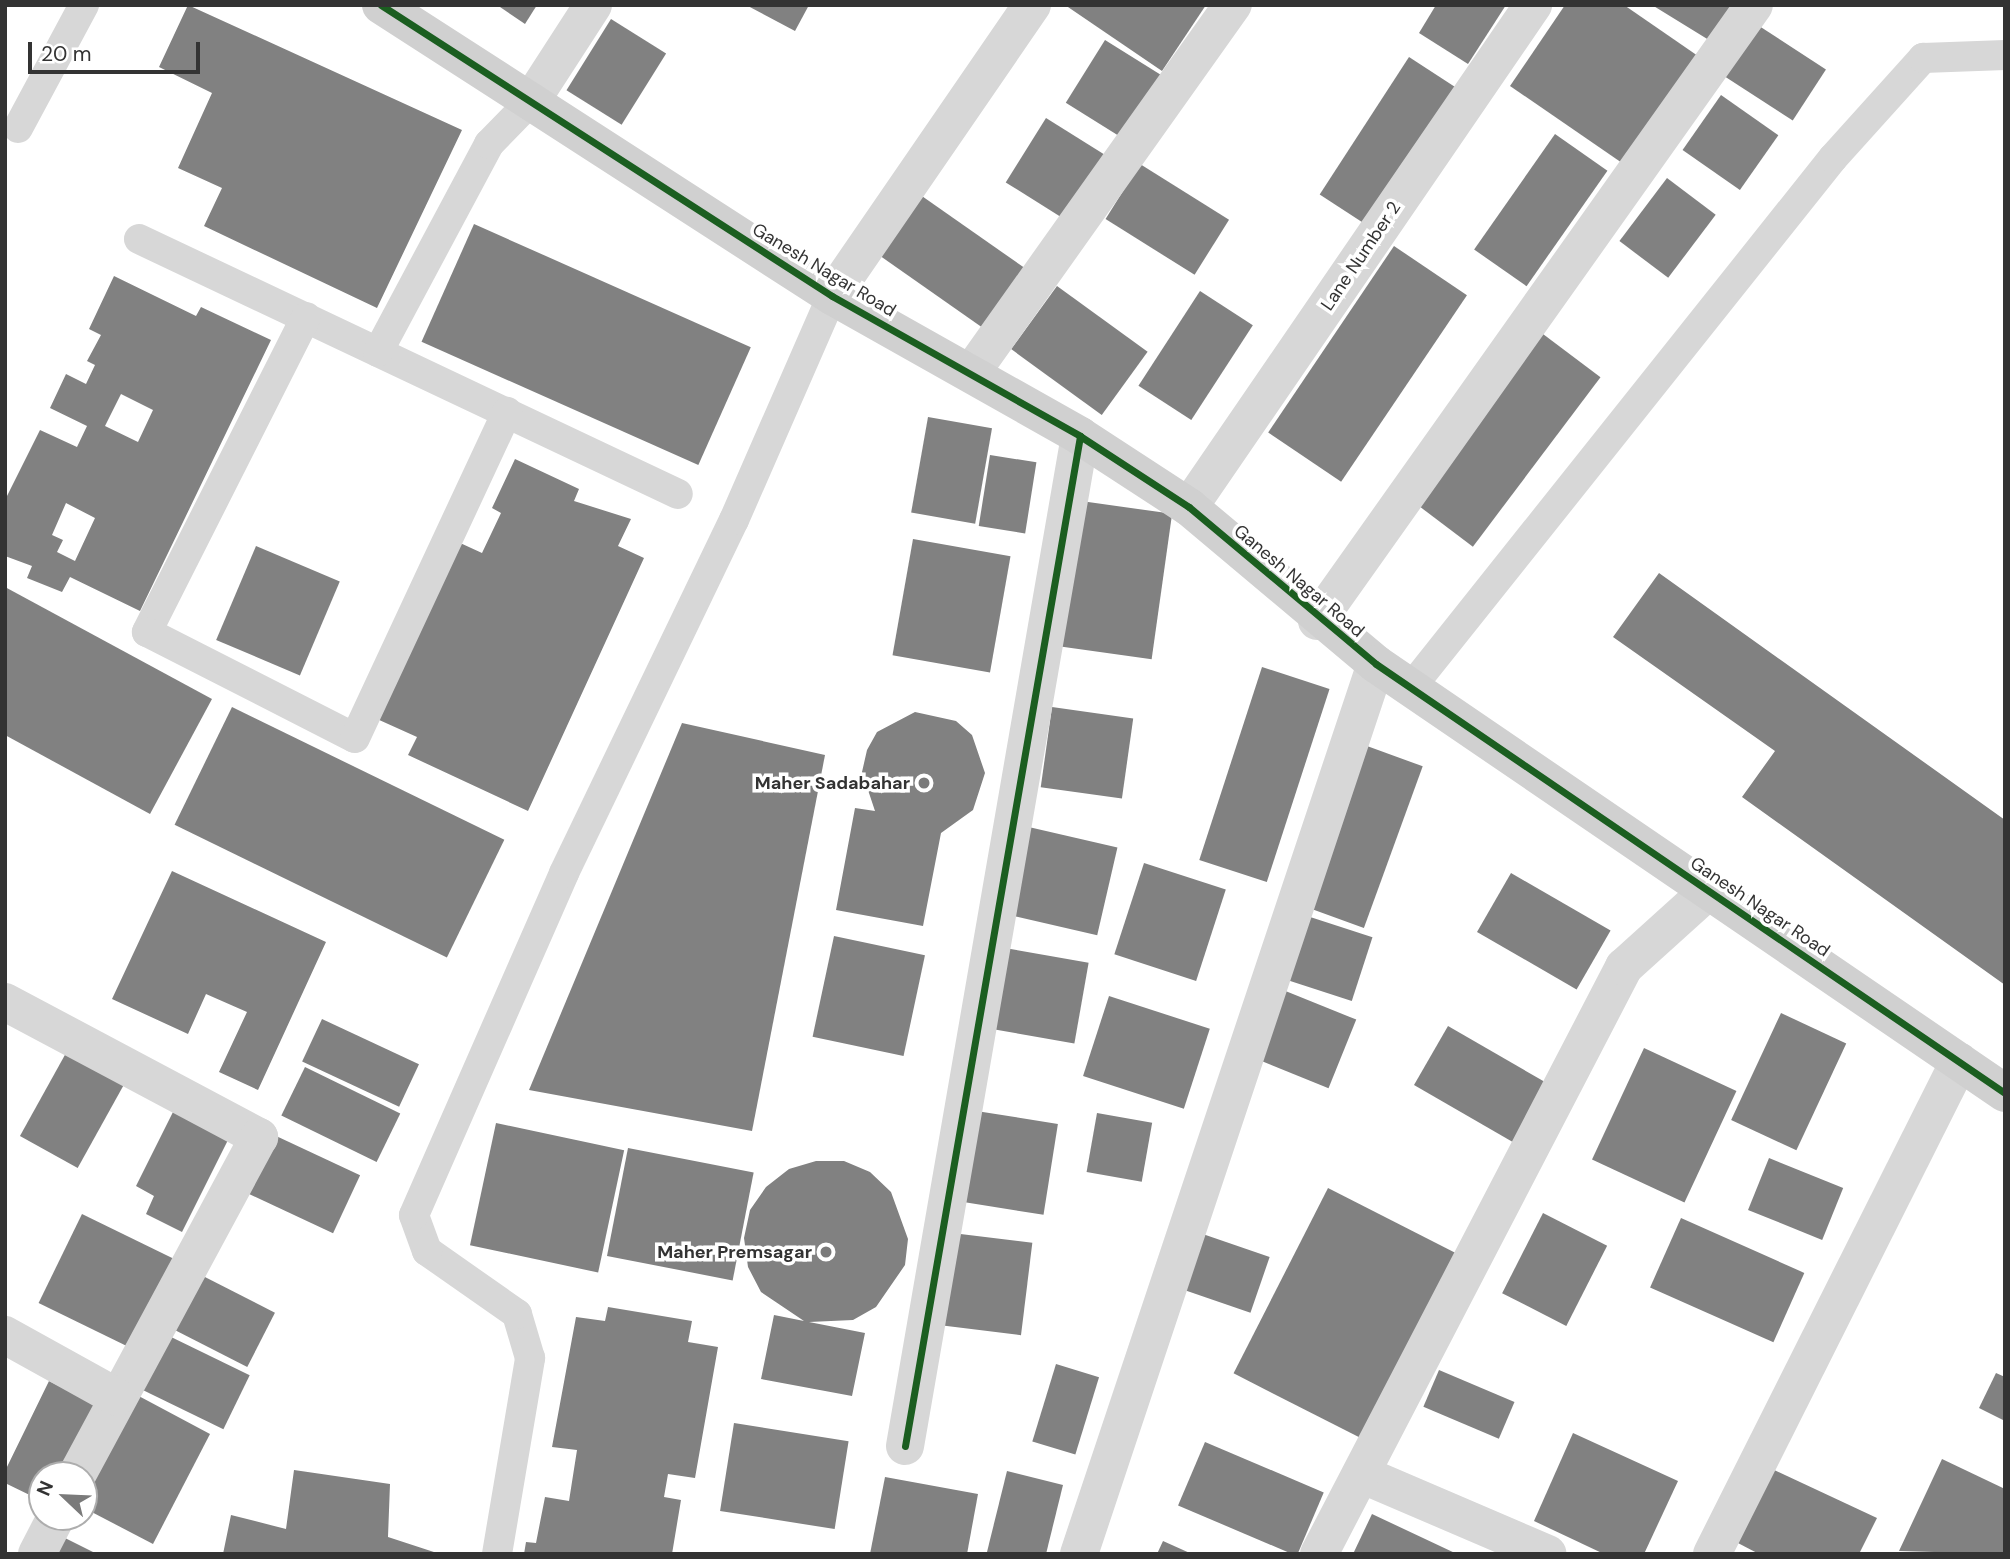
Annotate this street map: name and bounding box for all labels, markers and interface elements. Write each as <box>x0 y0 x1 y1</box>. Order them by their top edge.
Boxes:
scale bar <box>32 28 203 72</box>
text: 20 m <box>41 40 92 68</box>
street label: Lane Number 2 <box>1317 197 1405 315</box>
street label: Ganesh Nagar Road <box>748 219 900 321</box>
street label: Ganesh Nagar Road <box>1229 520 1369 642</box>
place label: Maher Sadabahar <box>755 772 910 794</box>
marker: Maher Sadabahar <box>916 775 932 791</box>
street label: Ganesh Nagar Road <box>1686 852 1834 962</box>
place label: Maher Premsagar <box>657 1241 812 1263</box>
marker: Maher Premsagar <box>818 1244 834 1260</box>
north arrow <box>28 1461 98 1531</box>
text: N <box>31 1477 59 1500</box>

